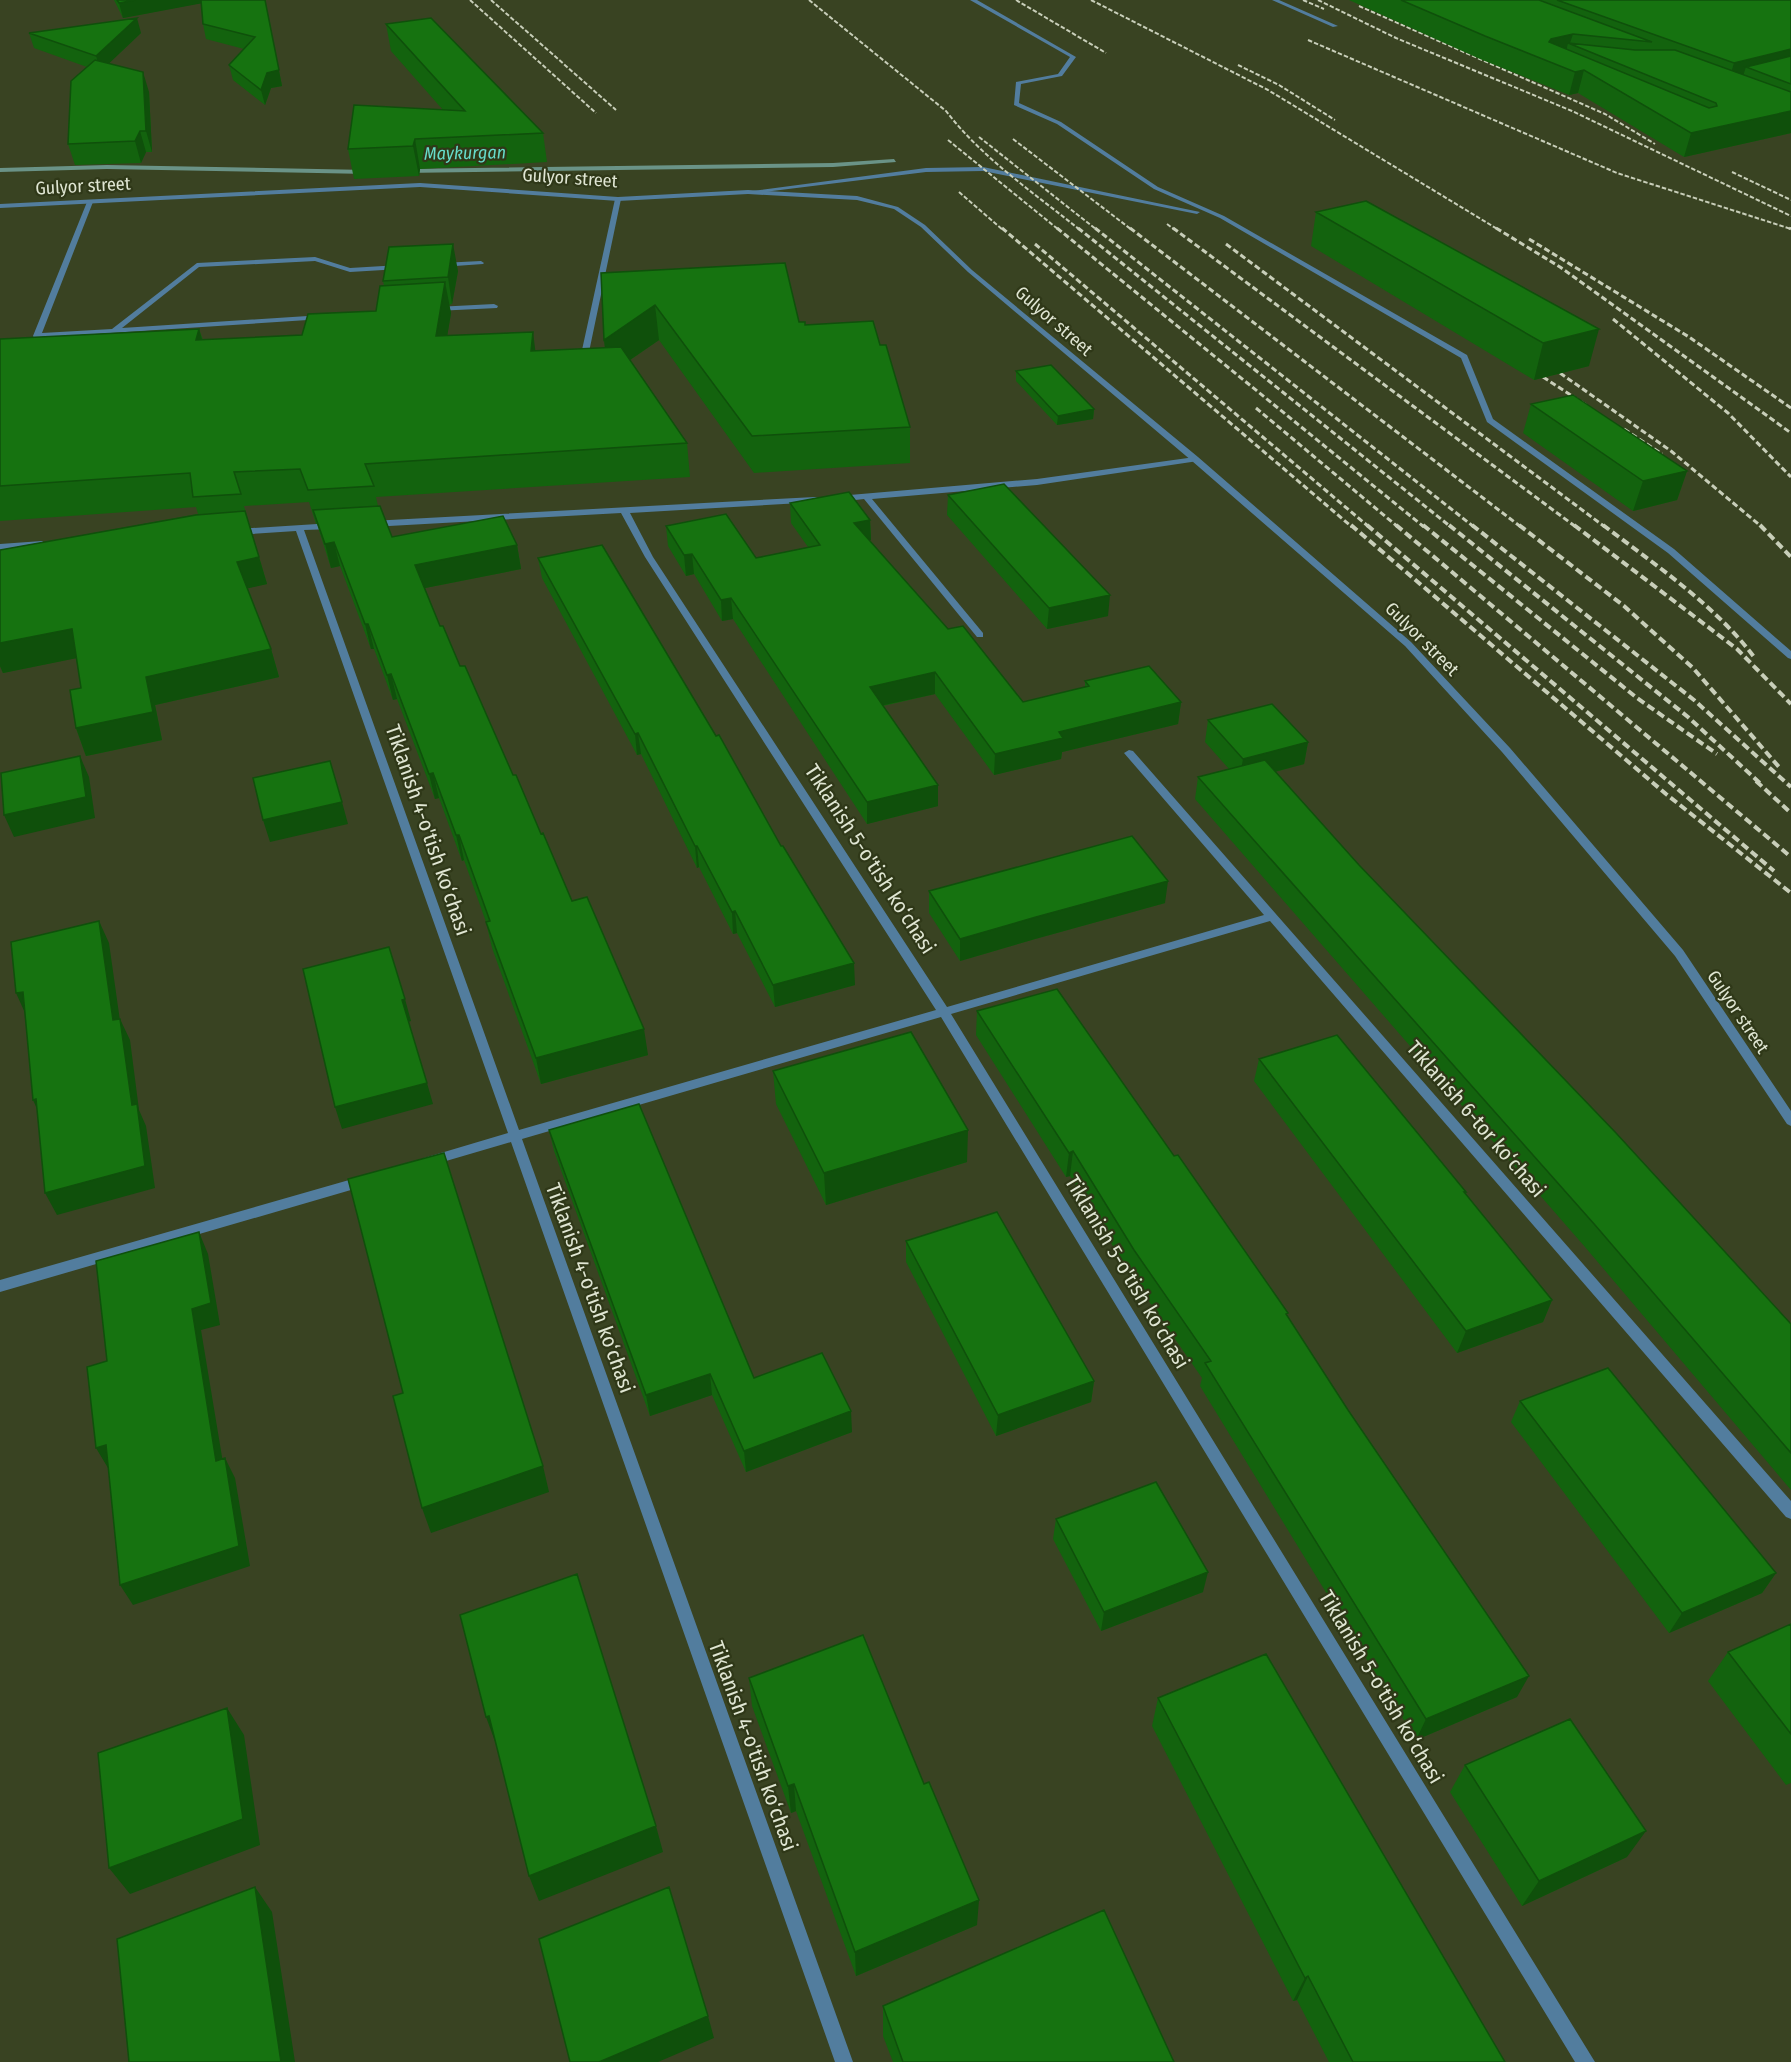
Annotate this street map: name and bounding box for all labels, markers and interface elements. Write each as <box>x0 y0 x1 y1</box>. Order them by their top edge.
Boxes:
water label: Maykurgan <box>424 141 506 165</box>
street label: Gulyor street <box>522 164 618 192</box>
street label: Gulyor street <box>35 173 131 199</box>
street label: Gulyor street <box>1011 281 1097 361</box>
street label: Gulyor street <box>1381 598 1464 681</box>
street label: Tiklanish 4-o'tish ko‘chasi <box>380 721 476 939</box>
street label: Tiklanish 5-o'tish ko‘chasi <box>799 759 941 959</box>
street label: Gulyor street <box>1702 966 1774 1058</box>
street label: Tiklanish 6-tor ko‘chasi <box>1401 1035 1551 1203</box>
street label: Tiklanish 5-o'tish ko‘chasi <box>1059 1171 1195 1373</box>
street label: Tiklanish 4-o'tish ko‘chasi <box>540 1180 640 1396</box>
street label: Tiklanish 5-o'tish ko‘chasi <box>1313 1586 1449 1788</box>
street label: Tiklanish 4-o'tish ko‘chasi <box>703 1638 803 1854</box>

